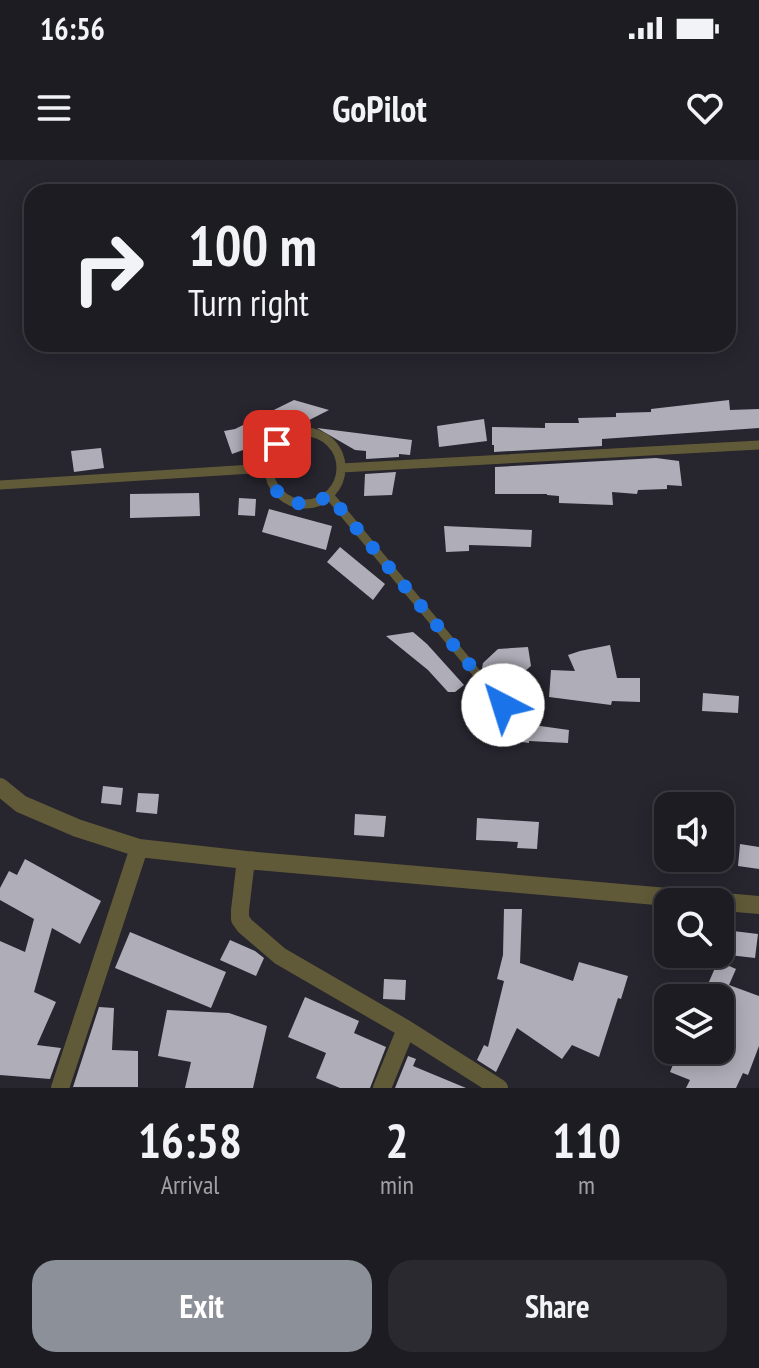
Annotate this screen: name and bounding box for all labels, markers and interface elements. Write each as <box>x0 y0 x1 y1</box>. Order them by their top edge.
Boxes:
text: 16:56 <box>40 9 105 48</box>
text: GoPilot <box>332 85 427 132</box>
icon: menu <box>32 86 76 130</box>
icon: heart <box>683 86 727 130</box>
text: 100 m <box>188 209 317 281</box>
icon: right <box>56 216 160 320</box>
text: Turn right <box>188 279 309 326</box>
pin <box>243 410 311 478</box>
icon: arrive <box>255 422 299 466</box>
position arrow <box>461 663 545 747</box>
map controls <box>654 792 734 1064</box>
button: sound <box>654 792 734 872</box>
button: search <box>654 888 734 968</box>
button: layers <box>654 984 734 1064</box>
text: 16:58 <box>138 1109 242 1171</box>
text: 2 <box>386 1109 408 1171</box>
text: 110 <box>552 1109 621 1171</box>
text: Arrival <box>161 1168 219 1201</box>
text: min <box>380 1168 414 1201</box>
text: m <box>578 1168 595 1201</box>
button: Exit <box>32 1260 372 1352</box>
button: Share <box>388 1260 727 1352</box>

